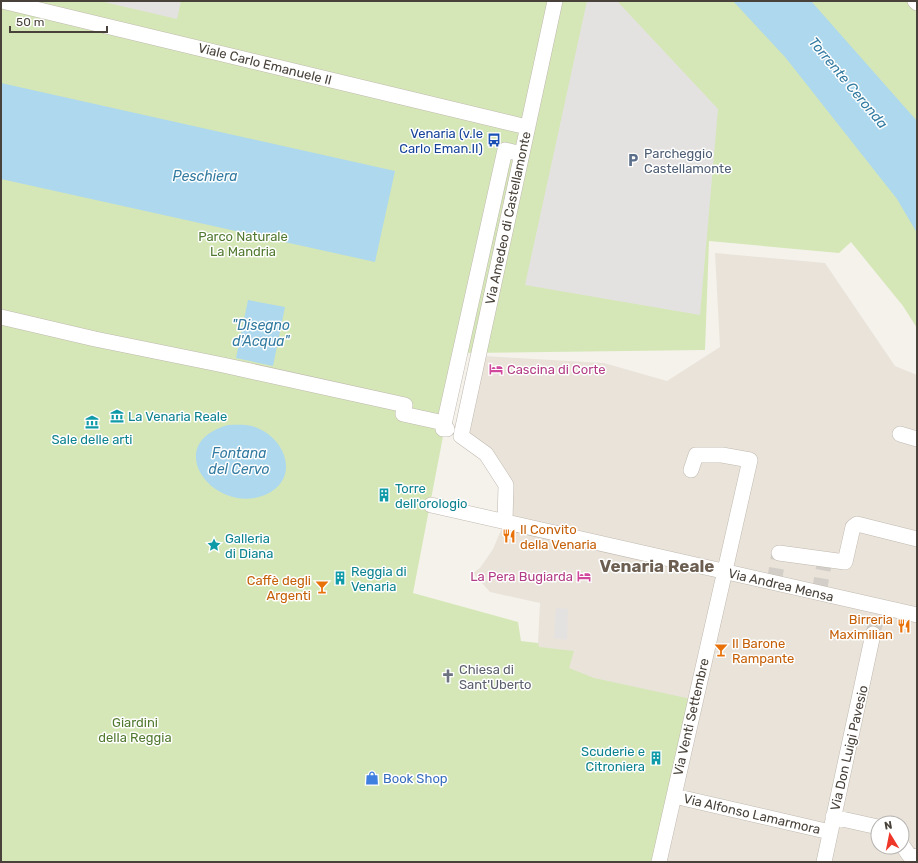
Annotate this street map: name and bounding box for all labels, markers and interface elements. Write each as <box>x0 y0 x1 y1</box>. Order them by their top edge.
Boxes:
scale bar <box>10 8 107 34</box>
text: 50 m <box>16 15 44 29</box>
water label: Torrente Ceronda <box>805 34 891 132</box>
street label: Viale Carlo Emanuele II <box>197 40 333 88</box>
place label: Venaria (v.le Carlo Eman.II) <box>399 126 483 156</box>
street label: Via Amedeo di Castellamonte <box>482 130 534 306</box>
bus stop icon: Venaria (v.le Carlo Eman.II) <box>486 132 502 148</box>
place label: Parcheggio Castellamonte <box>644 146 731 176</box>
parking icon: Parcheggio Castellamonte <box>625 152 641 168</box>
water label: Peschiera <box>173 168 237 185</box>
park label: Parco Naturale La Mandria <box>198 229 288 259</box>
water label: "Disegno d'Acqua" <box>232 317 291 350</box>
hotel icon: Cascina di Corte <box>488 361 504 377</box>
place label: Cascina di Corte <box>507 362 606 377</box>
museum icon: La Venaria Reale <box>109 408 125 424</box>
place label: La Venaria Reale <box>128 409 227 424</box>
museum icon: Sale delle arti <box>84 414 100 430</box>
place label: Sale delle arti <box>51 432 133 447</box>
water label: Fontana del Cervo <box>208 445 270 478</box>
place label: Torre dell'orologio <box>395 481 468 512</box>
building icon: Torre dell'orologio <box>376 487 392 503</box>
place label: Il Convito della Venaria <box>520 522 597 552</box>
restaurant icon: Il Convito della Venaria <box>501 528 517 544</box>
place label: Galleria di Diana <box>225 531 273 561</box>
place icon: Galleria di Diana <box>206 537 222 553</box>
district label: Venaria Reale <box>600 556 714 576</box>
place label: Reggia di Venaria <box>351 564 407 594</box>
street label: Via Andrea Mensa <box>727 566 835 604</box>
hotel icon: La Pera Bugiarda <box>576 568 592 584</box>
place label: La Pera Bugiarda <box>470 569 573 585</box>
building icon: Reggia di Venaria <box>332 570 348 586</box>
place label: Caffè degli Argenti <box>247 573 311 604</box>
bar icon: Caffè degli Argenti <box>314 579 330 595</box>
place label: Birreria Maximilian <box>829 612 893 642</box>
restaurant icon: Birreria Maximilian <box>896 618 912 634</box>
place label: Il Barone Rampante <box>732 636 794 666</box>
bar icon: Il Barone Rampante <box>713 642 729 658</box>
street label: Via Venti Settembre <box>670 657 712 777</box>
place label: Chiesa di Sant'Uberto <box>459 662 532 692</box>
church icon: Chiesa di Sant'Uberto <box>440 668 456 684</box>
street label: Via Don Luigi Pavesio <box>827 684 872 812</box>
park label: Giardini della Reggia <box>98 715 172 746</box>
place label: Scuderie e Citroniera <box>581 744 645 774</box>
building icon: Scuderie e Citroniera <box>648 750 664 766</box>
shop icon: Book Shop <box>364 770 380 786</box>
place label: Book Shop <box>383 771 448 786</box>
street label: Via Alfonso Lamarmora <box>682 791 822 837</box>
north arrow <box>870 815 910 855</box>
text: N <box>883 819 893 833</box>

